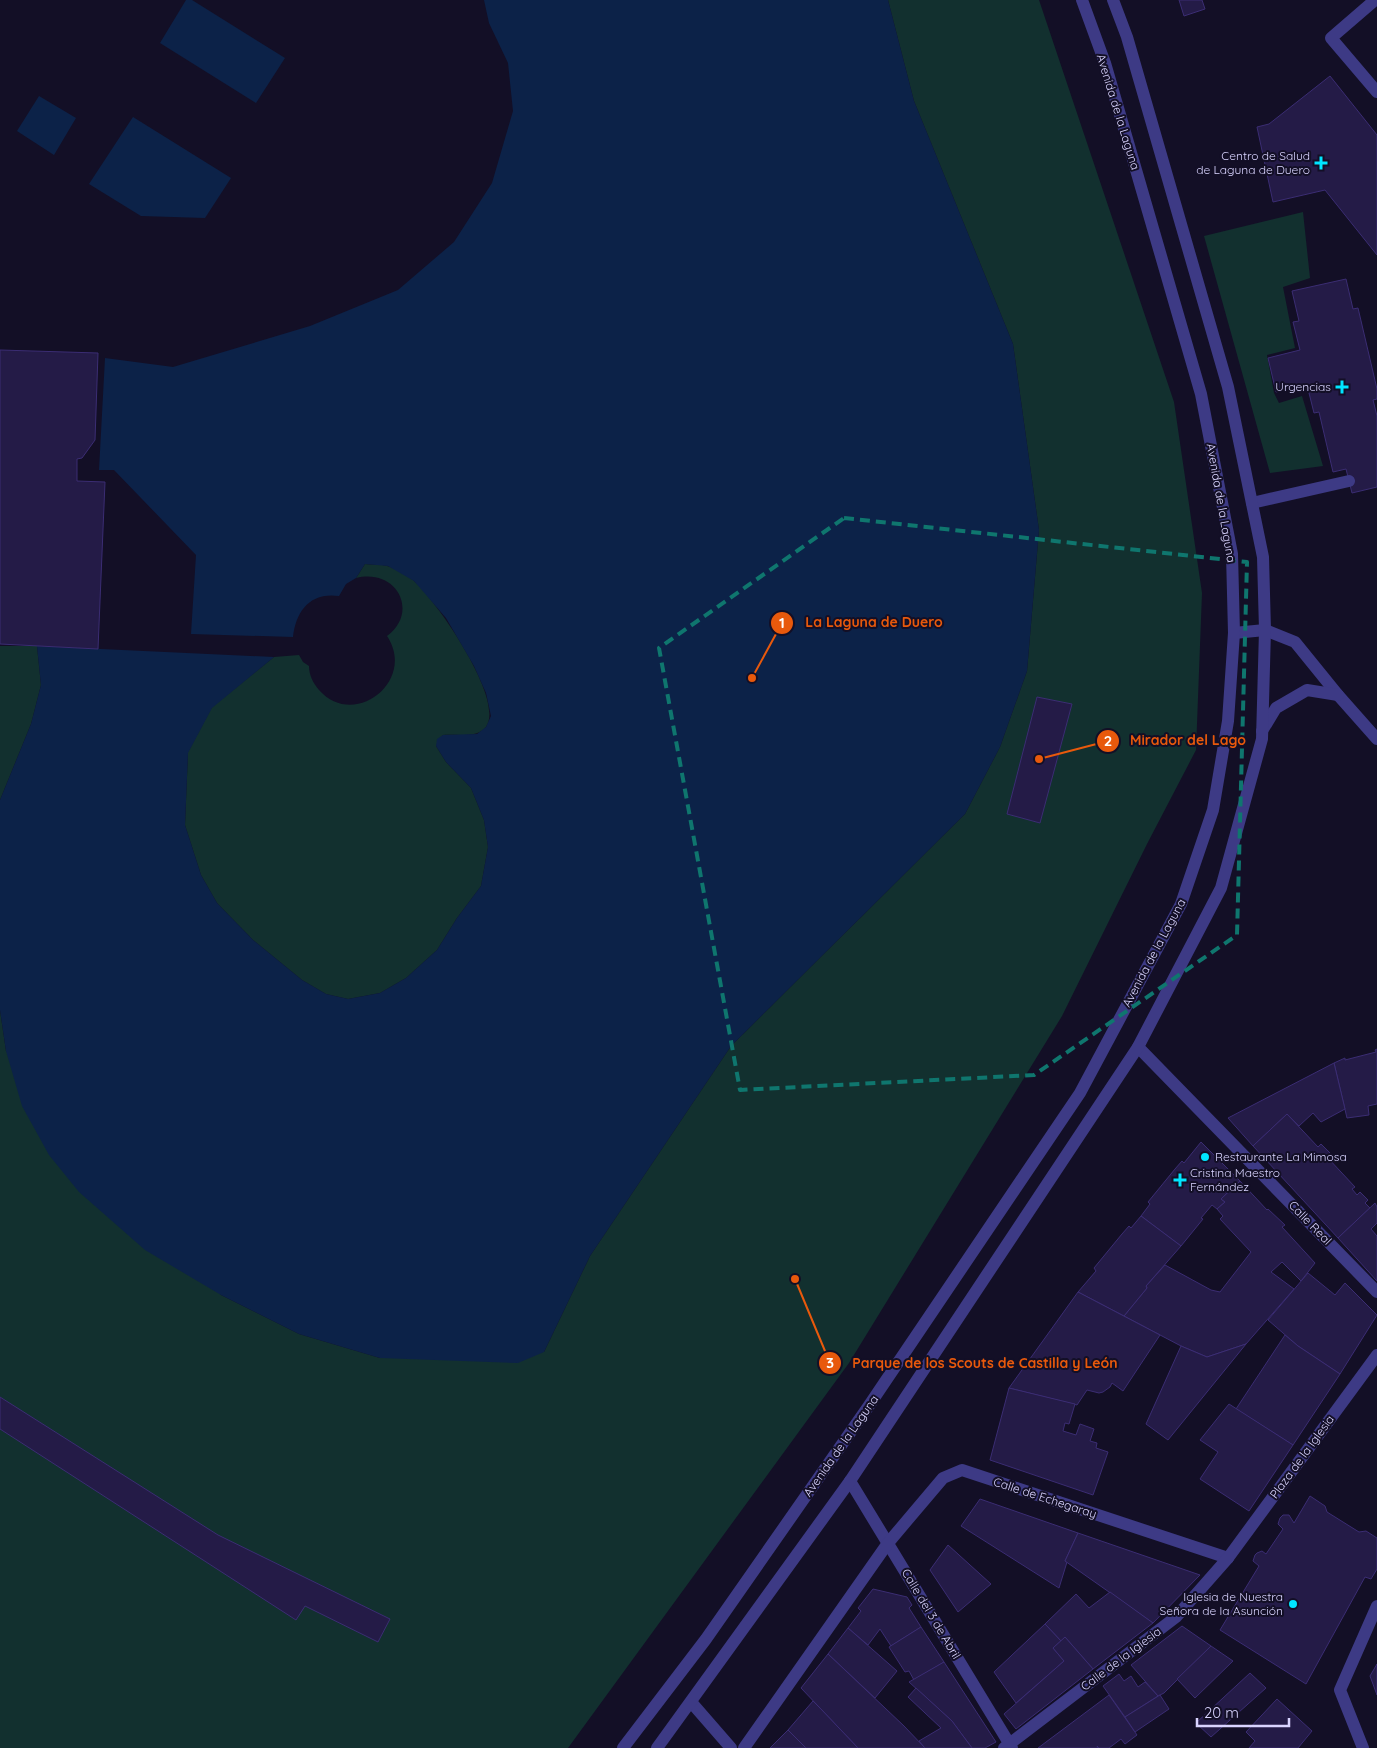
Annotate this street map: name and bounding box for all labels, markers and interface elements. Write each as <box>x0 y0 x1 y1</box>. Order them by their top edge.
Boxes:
street label: Avenida de la Laguna <box>1094 52 1143 172</box>
place label: Centro de Salud de Laguna de Duero <box>1196 148 1310 177</box>
marker: Centro de Salud de Laguna de Duero <box>1314 156 1328 170</box>
place label: Urgencias <box>1275 379 1331 394</box>
marker: Urgencias <box>1335 380 1349 394</box>
street label: Avenida de la Laguna <box>1204 442 1239 564</box>
callout: La Laguna de Duero <box>770 608 952 637</box>
text: 1 <box>779 613 785 632</box>
text: La Laguna de Duero <box>805 613 943 631</box>
callout: Mirador del Lago <box>1095 726 1256 755</box>
text: 2 <box>1104 731 1112 750</box>
text: Mirador del Lago <box>1130 731 1246 749</box>
street label: Avenida de la Laguna <box>1119 896 1188 1010</box>
place label: Restaurante La Mimosa <box>1215 1149 1347 1164</box>
marker: Restaurante La Mimosa <box>1199 1151 1211 1163</box>
place label: Cristina Maestro Fernández <box>1190 1165 1280 1194</box>
marker: Cristina Maestro Fernández <box>1174 1174 1186 1186</box>
street label: Calle Real <box>1286 1198 1335 1248</box>
callout: Parque de los Scouts de Castilla y León <box>817 1348 1127 1377</box>
text: 3 <box>826 1353 834 1372</box>
text: Parque de los Scouts de Castilla y León <box>852 1354 1118 1372</box>
street label: Avenida de la Laguna <box>800 1392 881 1499</box>
street label: Plaza de la Iglesia <box>1266 1412 1337 1501</box>
street label: Calle de Echegaray <box>992 1474 1099 1521</box>
street label: Calle del 3 de Abril <box>899 1566 964 1662</box>
place label: Iglesia de Nuestra Señora de la Asunción <box>1160 1589 1283 1618</box>
marker: Iglesia de Nuestra Señora de la Asunción <box>1287 1598 1299 1610</box>
street label: Calle de la Iglesia <box>1078 1624 1164 1694</box>
scale bar <box>1197 1696 1290 1728</box>
text: 20 m <box>1204 1703 1239 1722</box>

